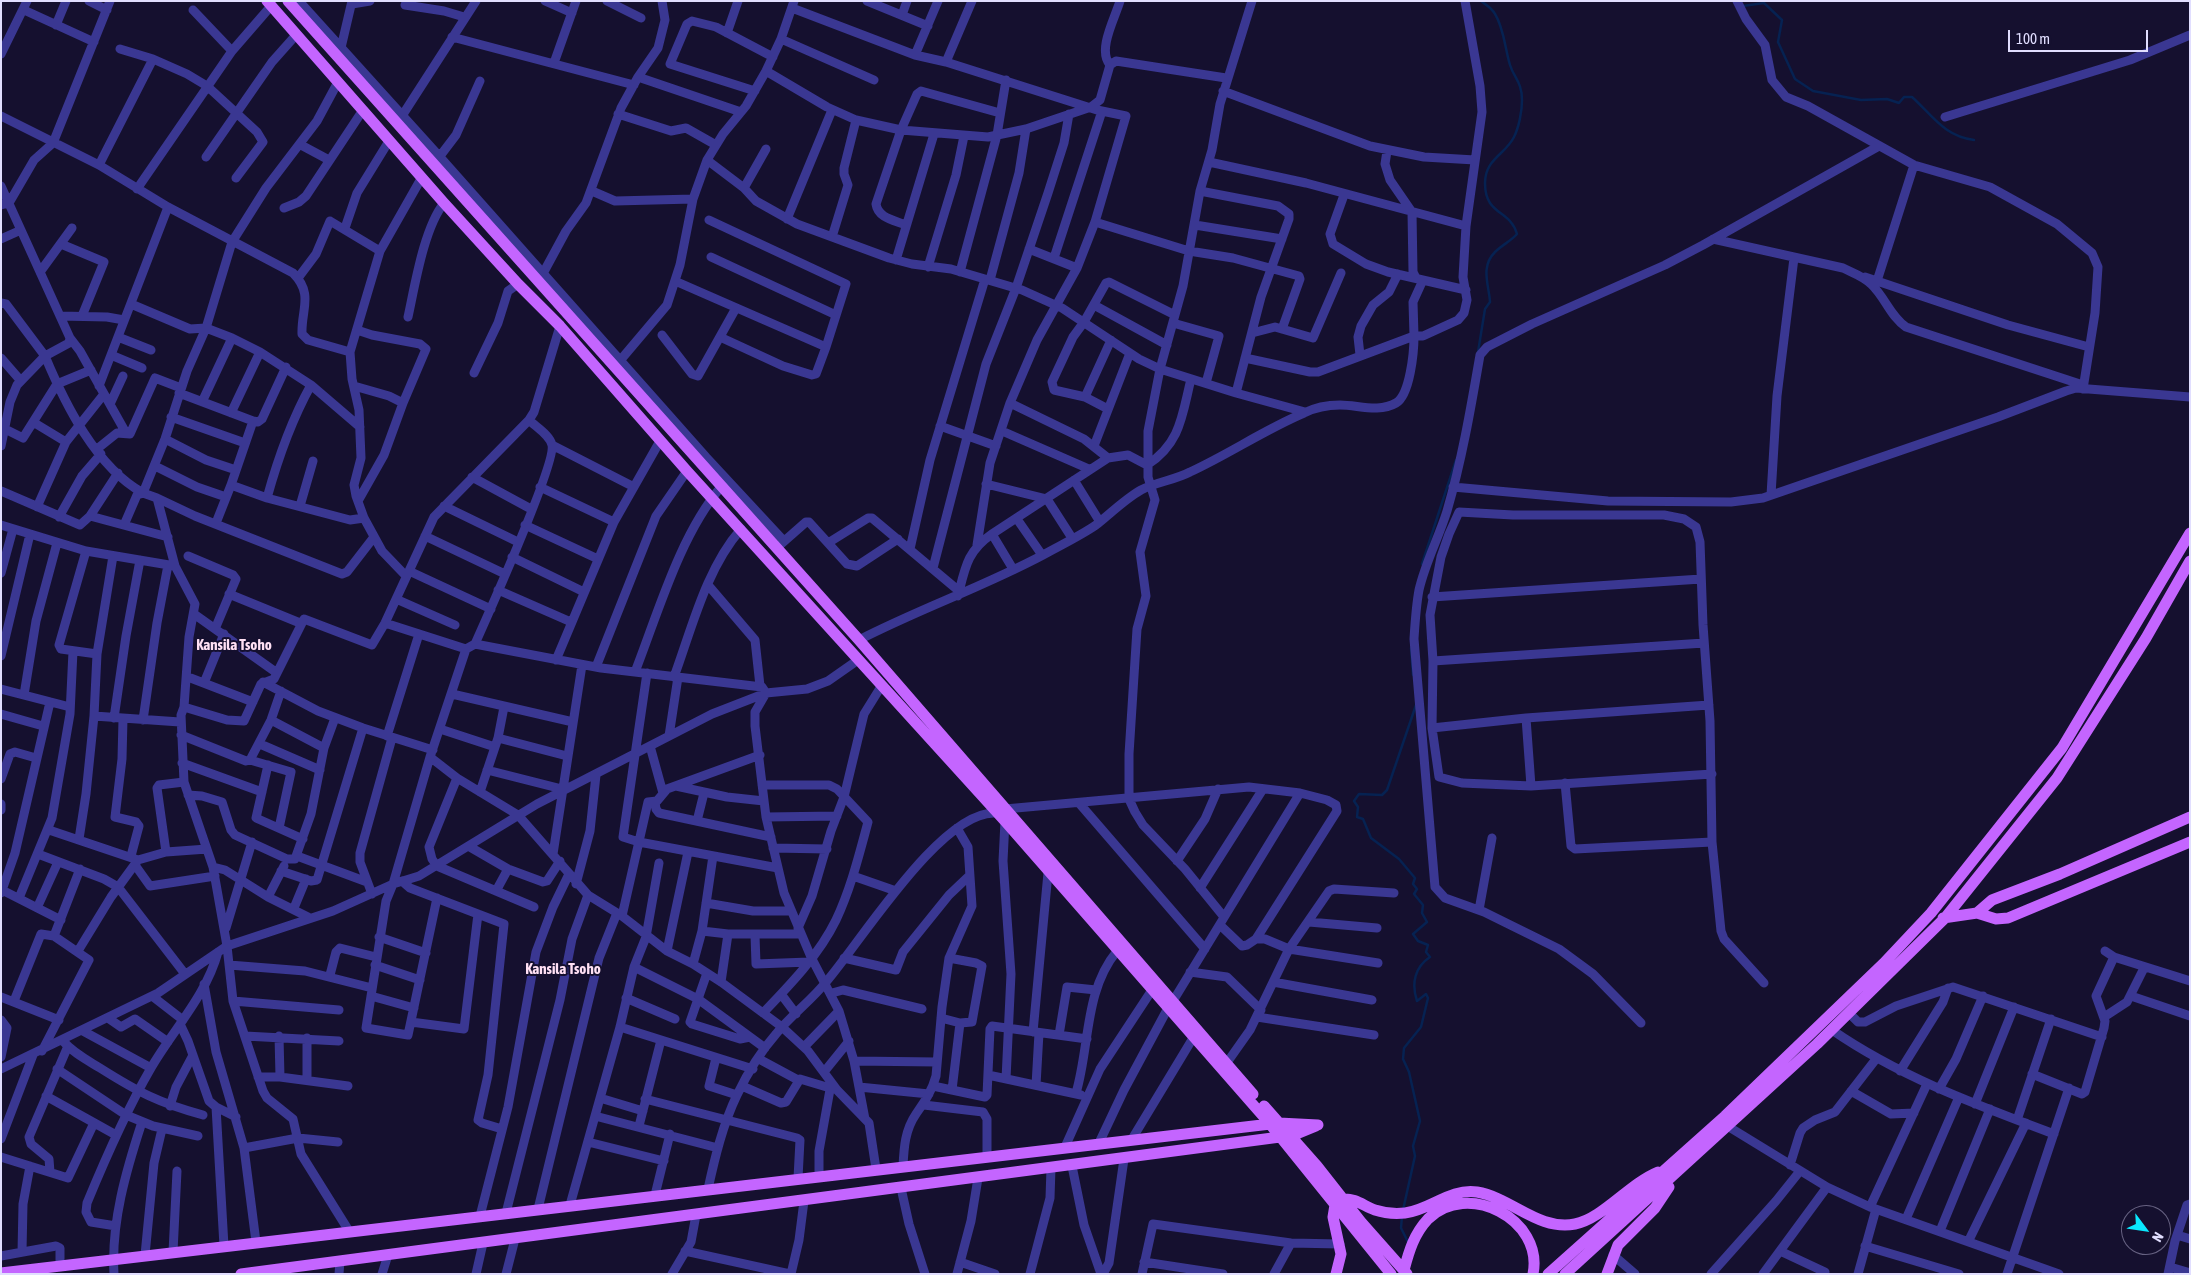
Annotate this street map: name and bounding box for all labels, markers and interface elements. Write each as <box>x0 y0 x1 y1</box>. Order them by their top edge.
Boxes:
scale bar <box>2011 20 2151 52</box>
text: 100 m <box>2016 30 2050 47</box>
district label: Kansila Tsoho <box>196 636 272 654</box>
district label: Kansila Tsoho <box>525 960 601 978</box>
north arrow <box>2121 1205 2171 1255</box>
text: N <box>2149 1230 2167 1245</box>

